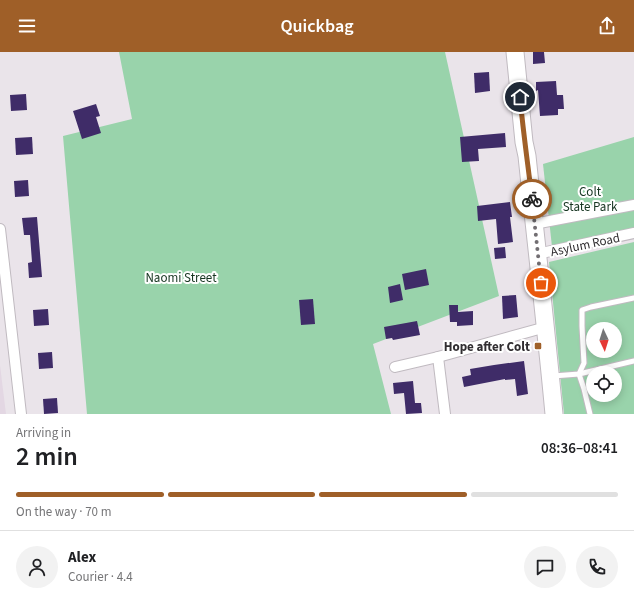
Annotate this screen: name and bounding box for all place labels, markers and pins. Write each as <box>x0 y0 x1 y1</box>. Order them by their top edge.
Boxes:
pin <box>503 80 537 114</box>
pin <box>524 266 558 300</box>
place label: Hope after Colt <box>444 338 530 356</box>
marker: Hope after Colt <box>533 341 543 351</box>

